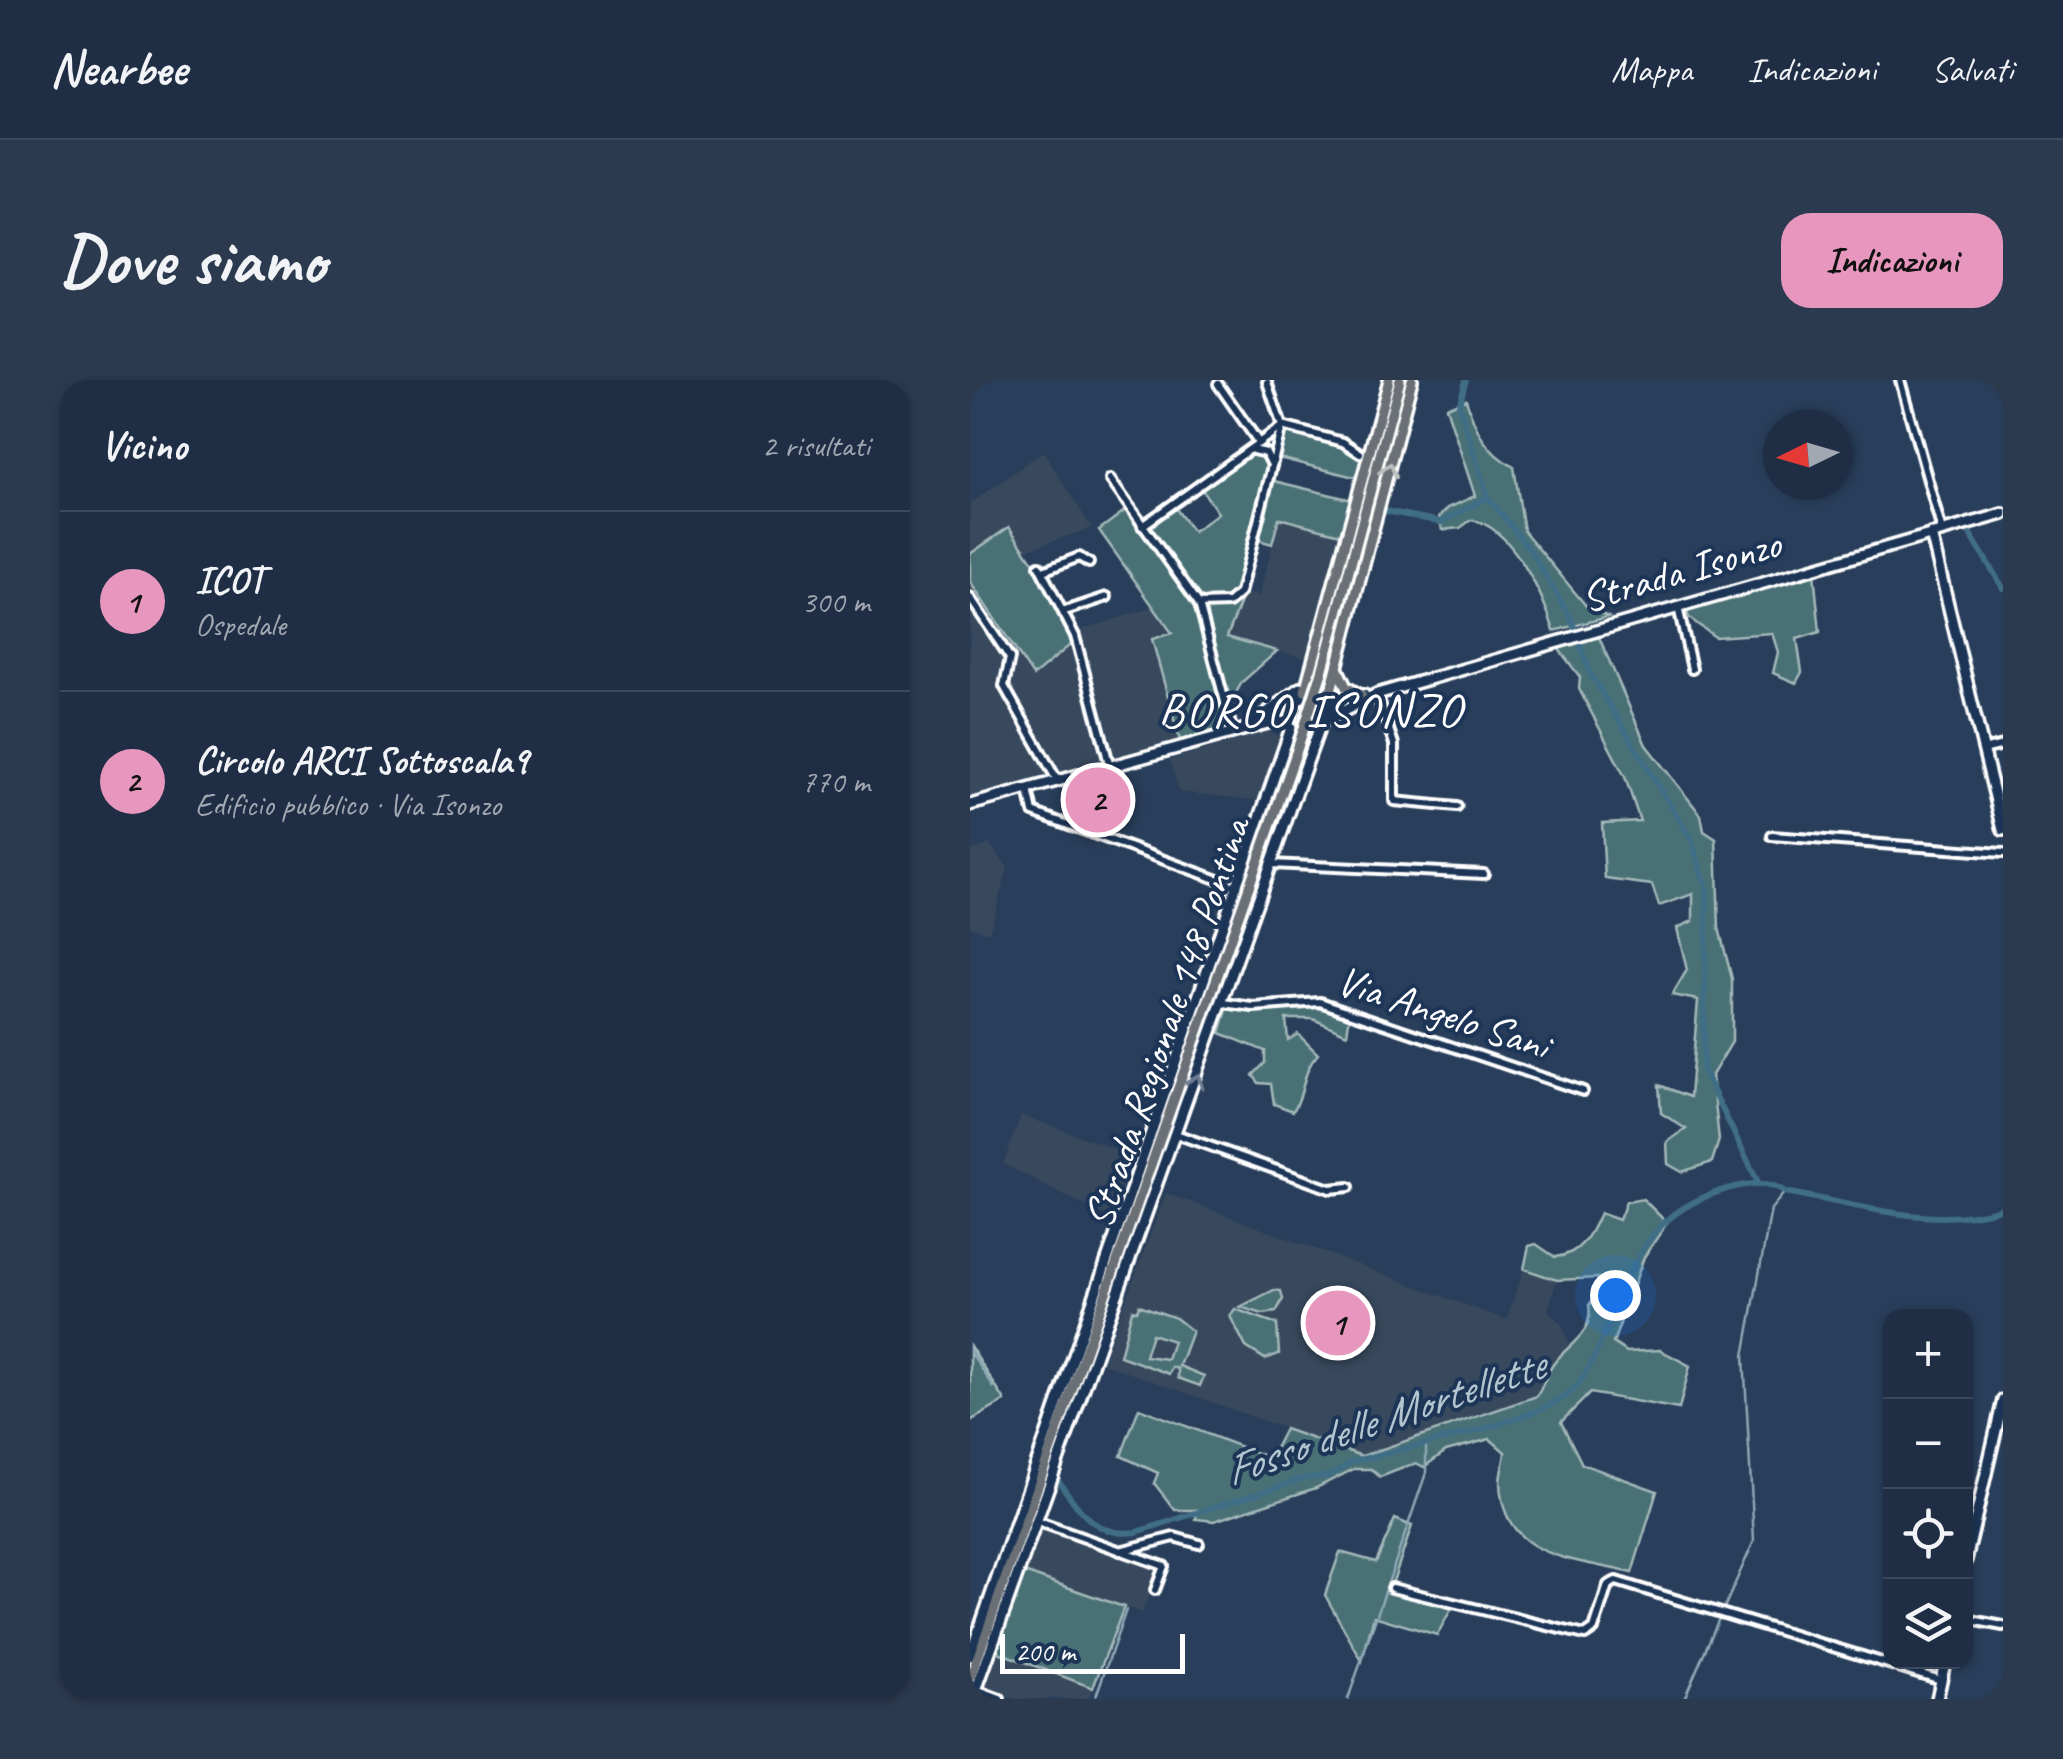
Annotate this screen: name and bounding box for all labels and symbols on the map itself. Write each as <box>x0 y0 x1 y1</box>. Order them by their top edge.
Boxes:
north arrow <box>1763 410 1853 500</box>
one-way arrow <box>1377 462 1398 480</box>
street label: Strada Isonzo <box>1575 517 1789 625</box>
district label: BORGO ISONZO <box>1158 680 1466 740</box>
pin: 2 <box>1066 762 1130 838</box>
street label: Strada Regionale 148 Pontina <box>1072 808 1263 1235</box>
street label: Via Angelo Sani <box>1330 954 1561 1074</box>
one-way arrow <box>1184 1073 1205 1090</box>
your location <box>1590 1270 1641 1321</box>
pin: 1 <box>1306 1286 1370 1360</box>
water label: Fosso delle Mortellette <box>1217 1335 1557 1499</box>
scale bar <box>1000 1629 1185 1674</box>

